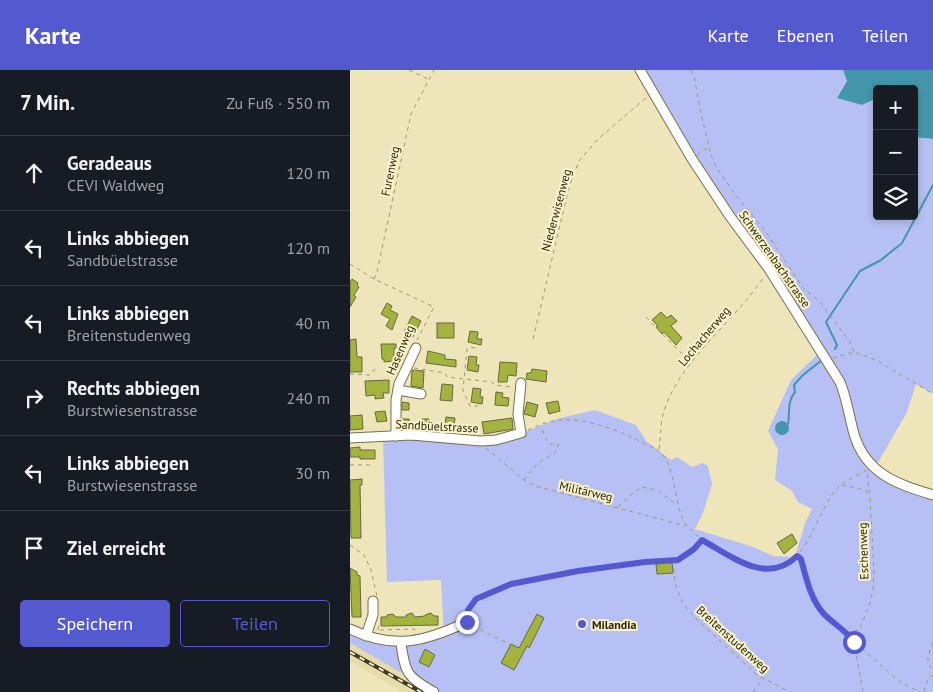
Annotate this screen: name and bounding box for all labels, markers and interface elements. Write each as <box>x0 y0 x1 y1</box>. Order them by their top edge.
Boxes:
text: Karte <box>25 20 81 51</box>
text: Karte <box>708 24 749 47</box>
text: Ebenen <box>777 24 834 47</box>
text: Teilen <box>862 24 908 47</box>
map controls <box>873 85 918 220</box>
button: + <box>873 85 918 130</box>
text: 7 Min. <box>20 89 75 116</box>
text: Zu Fuß · 550 m <box>226 93 330 113</box>
button: − <box>873 130 918 175</box>
street label: Furenweg <box>377 145 403 197</box>
text: Geradeaus <box>67 151 152 175</box>
icon: ahead <box>20 159 48 187</box>
text: 120 m <box>287 163 330 183</box>
street label: Niederwisenweg <box>538 167 574 253</box>
text: CEVI Waldweg <box>67 175 164 195</box>
button: layers <box>873 175 918 220</box>
street label: Schwerzenbachstrasse <box>736 208 814 310</box>
text: Links abbiegen <box>67 226 189 250</box>
icon: left <box>20 234 48 262</box>
text: 120 m <box>287 238 330 258</box>
text: Sandbüelstrasse <box>67 250 178 270</box>
text: Links abbiegen <box>67 301 189 325</box>
street label: Lochacherweg <box>675 303 733 369</box>
icon: left <box>20 309 48 337</box>
text: 40 m <box>295 313 330 333</box>
street label: Hasenweg <box>383 323 417 377</box>
text: Breitenstudenweg <box>67 325 191 345</box>
text: Rechts abbiegen <box>67 376 200 400</box>
icon: right <box>20 384 48 412</box>
text: 240 m <box>287 388 330 408</box>
text: Burstwiesenstrasse <box>67 400 198 420</box>
street label: Sandbüelstrasse <box>395 416 479 436</box>
text: Links abbiegen <box>67 451 189 475</box>
icon: left <box>20 459 48 487</box>
text: 30 m <box>295 463 330 483</box>
text: Burstwiesenstrasse <box>67 475 198 495</box>
street label: Militärweg <box>558 478 614 504</box>
street label: Eschenweg <box>855 522 871 580</box>
icon: arrive <box>20 534 48 562</box>
text: Ziel erreicht <box>67 536 165 560</box>
button: Speichern <box>20 600 170 647</box>
button: Teilen <box>180 600 330 647</box>
street label: Breitenstudenweg <box>694 602 772 676</box>
route end <box>456 611 479 634</box>
place label: Milandia <box>592 617 637 632</box>
marker: Milandia <box>576 618 588 630</box>
route start <box>843 631 866 654</box>

